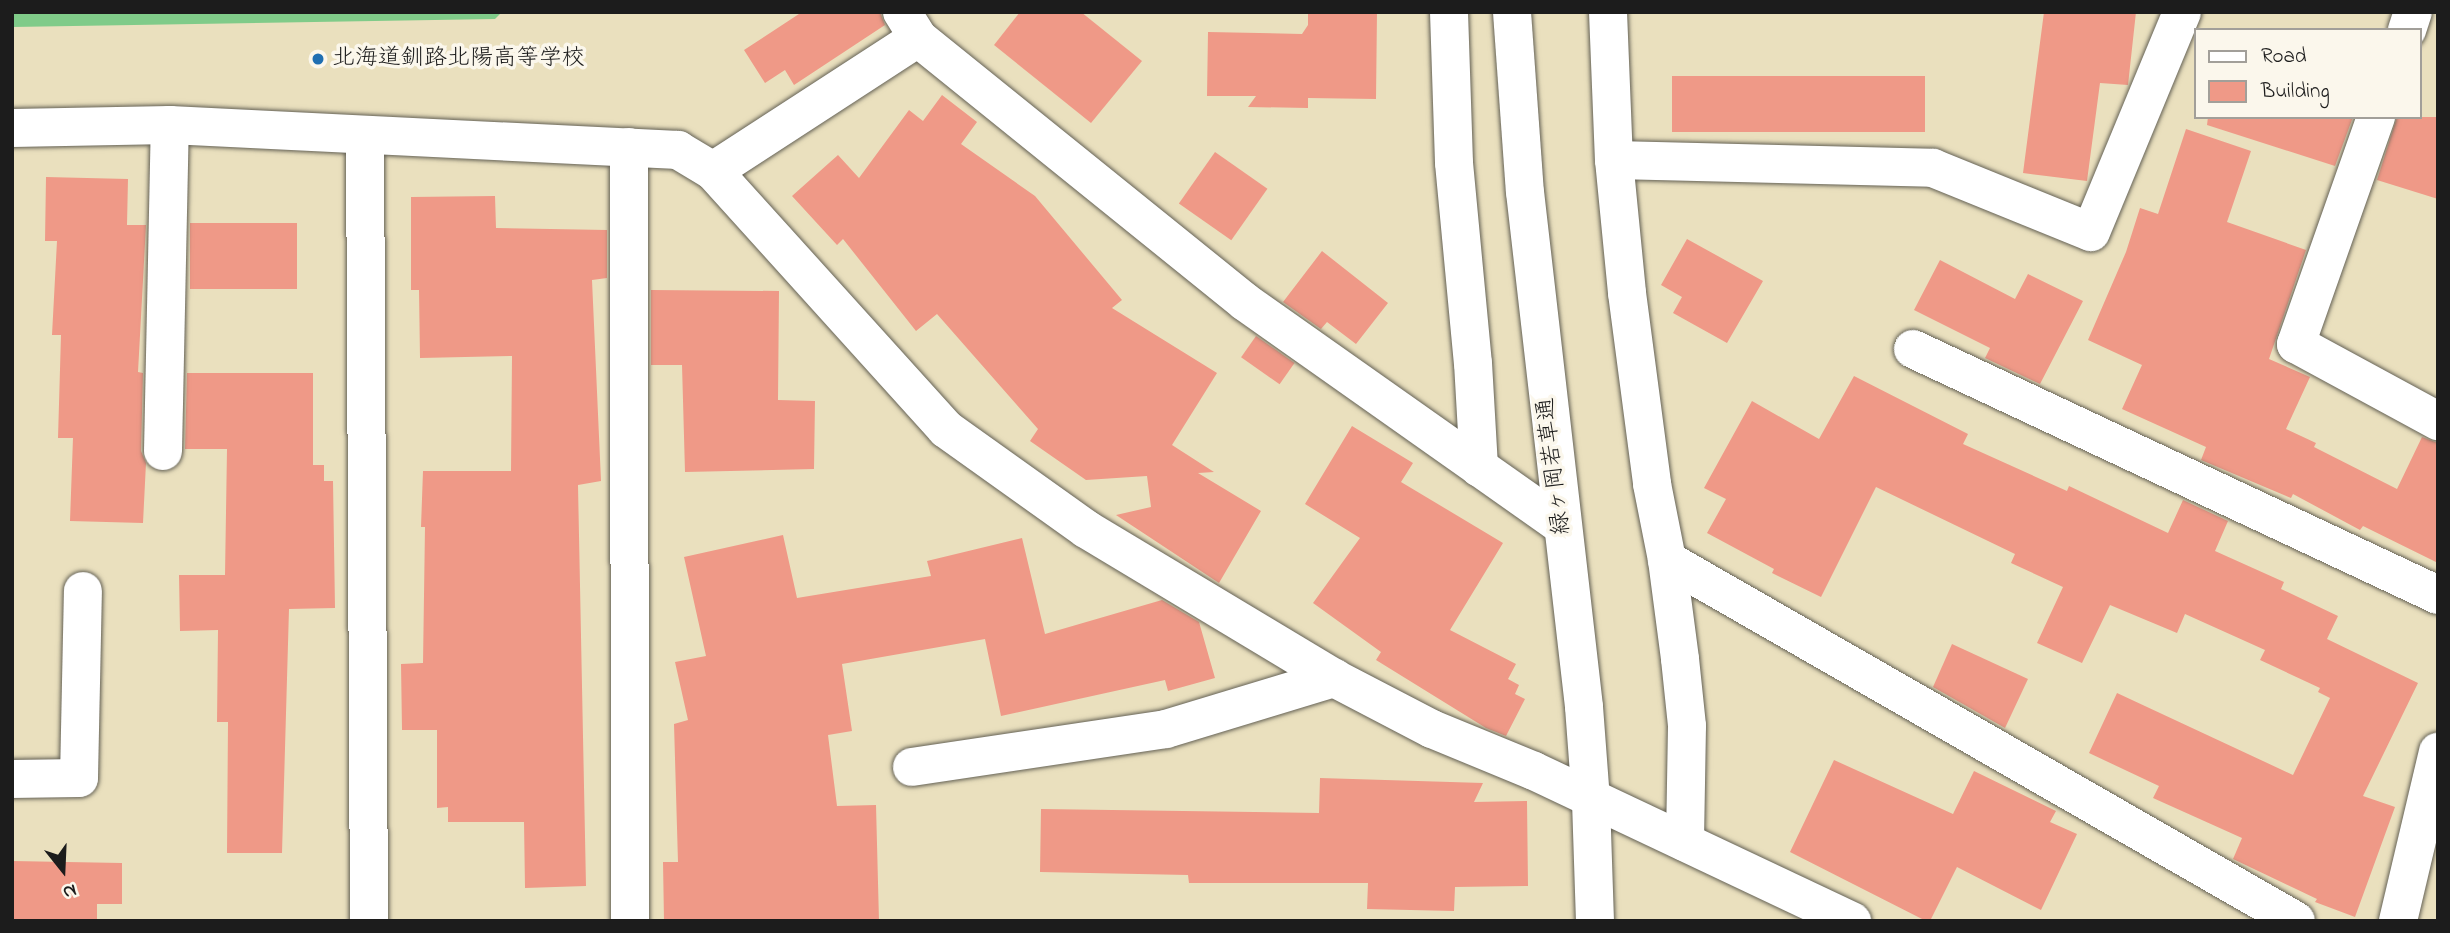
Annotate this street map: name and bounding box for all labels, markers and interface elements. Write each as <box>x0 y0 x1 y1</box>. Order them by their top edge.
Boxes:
legend <box>2194 28 2422 119</box>
text: Road <box>2261 42 2307 72</box>
place label: 北海道釧路北陽高等学校 <box>332 45 585 73</box>
marker: 北海道釧路北陽高等学校 <box>310 51 326 67</box>
text: Building <box>2261 77 2330 107</box>
street label: 緑ヶ岡若草通 <box>1533 396 1577 536</box>
north arrow <box>28 835 98 905</box>
text: N <box>59 876 80 905</box>

